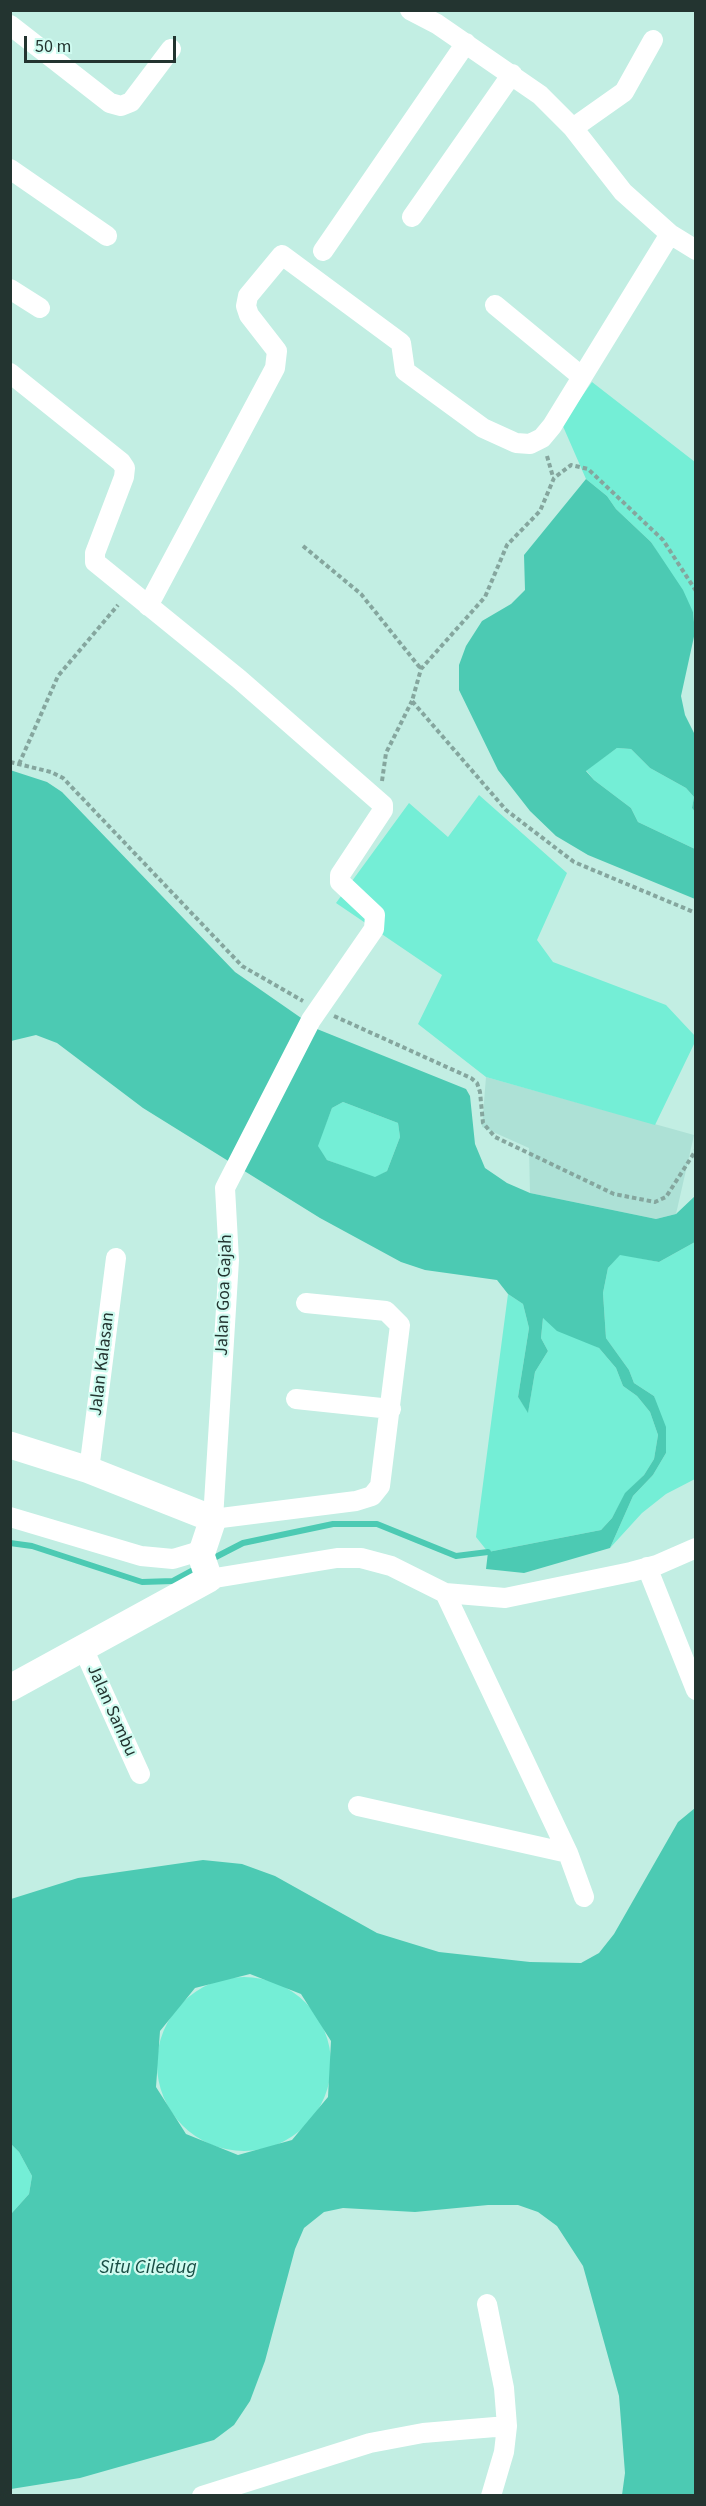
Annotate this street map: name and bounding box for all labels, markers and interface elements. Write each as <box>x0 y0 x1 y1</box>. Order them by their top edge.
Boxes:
scale bar <box>27 24 178 62</box>
text: 50 m <box>35 34 71 59</box>
street label: Jalan Goa Gajah <box>212 1234 238 1356</box>
street label: Jalan Kalasan <box>86 1311 120 1417</box>
street label: Jalan Sambu <box>81 1662 141 1760</box>
water label: Situ Ciledug <box>99 2257 197 2281</box>

